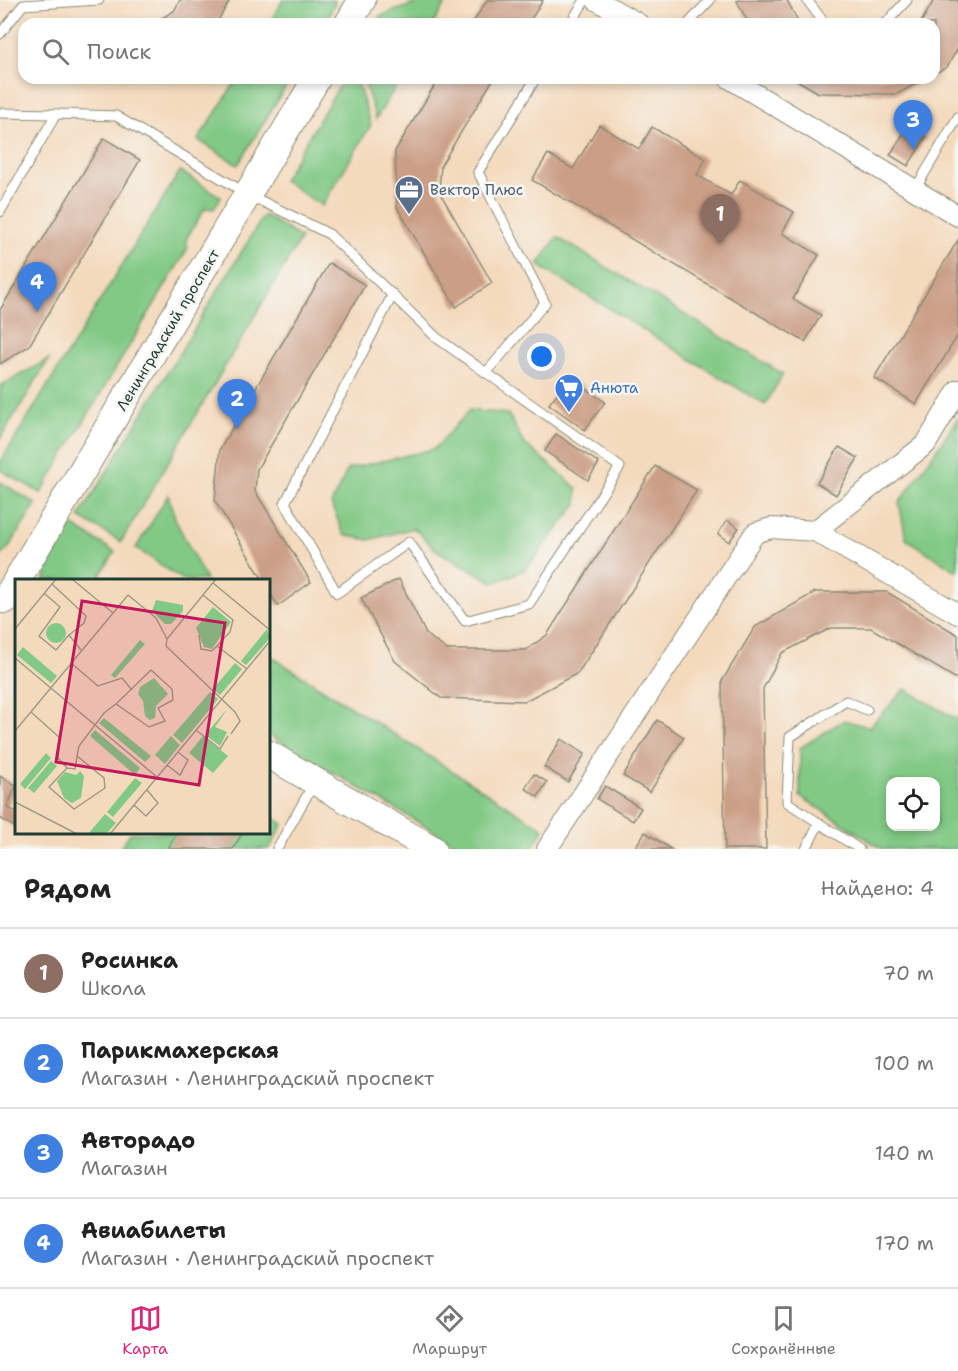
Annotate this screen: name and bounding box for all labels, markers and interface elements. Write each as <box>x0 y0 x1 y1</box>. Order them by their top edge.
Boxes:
search box <box>18 18 940 84</box>
icon: search <box>39 35 72 68</box>
text: Поиск <box>87 37 151 66</box>
pin: 3 <box>894 100 932 150</box>
office icon: Вектор Плюс <box>393 174 425 216</box>
place label: Вектор Плюс <box>430 180 523 200</box>
pin: 1 <box>700 194 740 244</box>
street label: Ленинградский проспект <box>112 245 224 415</box>
pin: 4 <box>18 262 57 312</box>
your location <box>527 342 556 371</box>
supermarket icon: Анюта <box>553 372 585 414</box>
place label: Анюта <box>590 378 639 398</box>
pin: 2 <box>218 380 256 429</box>
inset map <box>15 579 270 834</box>
map controls <box>886 777 940 831</box>
button: locate <box>886 777 940 831</box>
text: Рядом <box>24 871 111 906</box>
text: Найдено: 4 <box>821 875 934 901</box>
text: Росинка <box>81 946 178 975</box>
text: 1 <box>39 960 48 986</box>
text: 70 m <box>882 960 934 986</box>
text: Школа <box>81 975 146 1001</box>
text: Парикмахерская <box>81 1036 279 1065</box>
text: 2 <box>37 1050 51 1076</box>
text: 100 m <box>874 1050 934 1076</box>
text: Магазин · Ленинградский проспект <box>81 1065 434 1091</box>
text: Авторадо <box>81 1126 195 1155</box>
text: 3 <box>37 1140 51 1166</box>
text: 140 m <box>875 1140 934 1166</box>
text: Магазин <box>81 1155 168 1181</box>
text: Авиабилеты <box>81 1216 226 1245</box>
text: 4 <box>37 1230 51 1256</box>
text: 170 m <box>875 1230 934 1256</box>
text: Магазин · Ленинградский проспект <box>81 1245 434 1271</box>
tab: Карта <box>122 1302 168 1359</box>
tab: Маршрут <box>412 1302 487 1359</box>
tab: Сохранённые <box>731 1302 836 1359</box>

